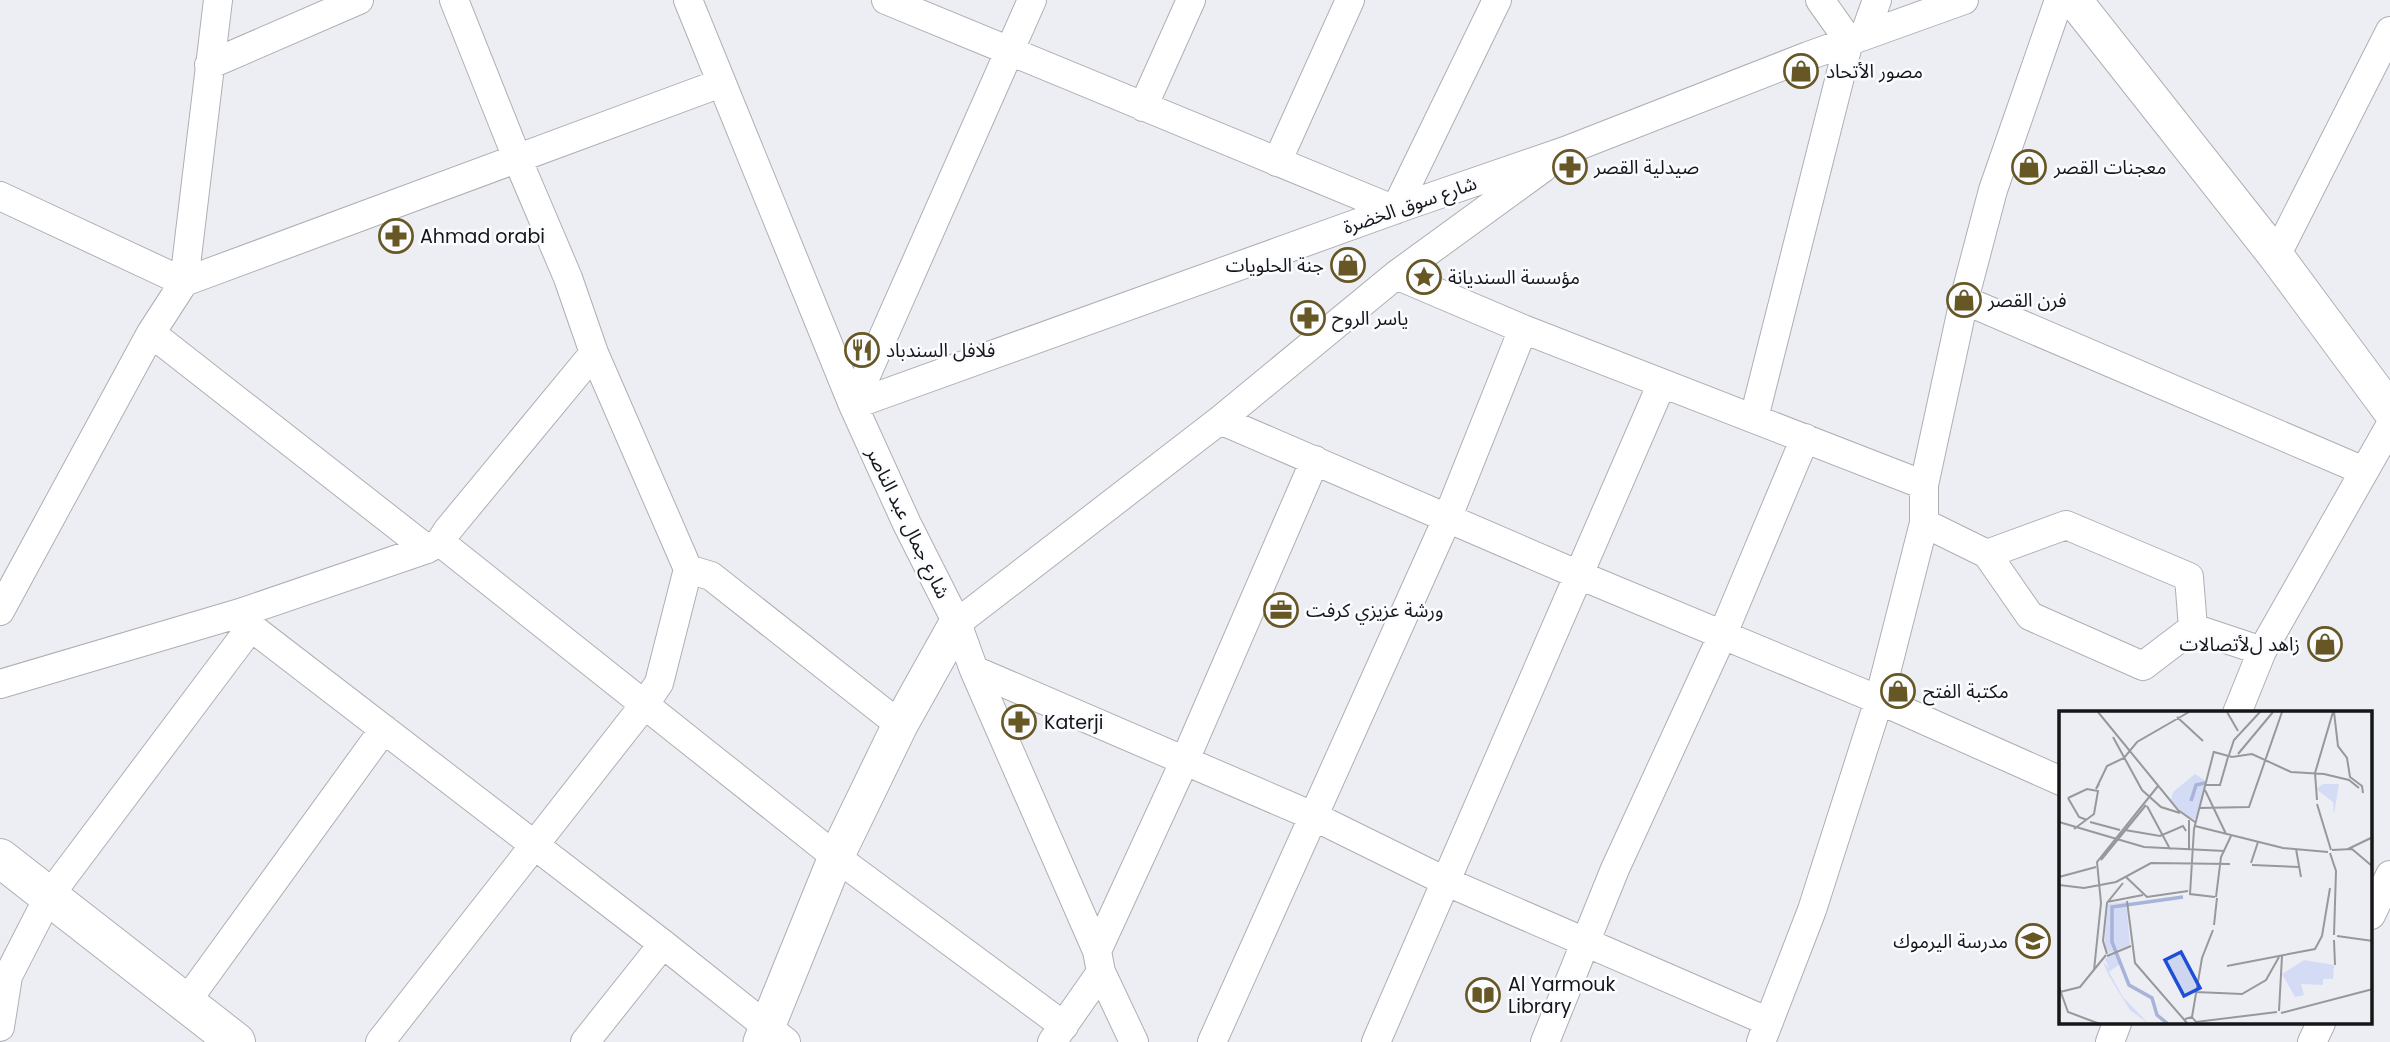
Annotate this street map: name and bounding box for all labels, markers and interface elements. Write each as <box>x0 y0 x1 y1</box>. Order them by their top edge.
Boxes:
shop icon: مصور اﻷتحاد <box>1782 52 1820 90</box>
place label: مصور اﻷتحاد <box>1826 58 1923 85</box>
pharmacy icon: صيدلية القصر <box>1551 148 1589 186</box>
shop icon: معجنات القصر <box>2010 148 2048 186</box>
place label: صيدلية القصر <box>1593 154 1699 181</box>
place label: معجنات القصر <box>2053 154 2166 181</box>
street label: شارع سوق الخضرة <box>1340 169 1480 241</box>
pharmacy icon: Ahmad orabi <box>377 217 415 255</box>
place label: Ahmad orabi <box>420 223 545 250</box>
shop icon: جنة الحلويات <box>1329 246 1367 284</box>
place label: جنة الحلويات <box>1226 252 1324 279</box>
place icon: مؤسسة السنديانة <box>1405 258 1443 296</box>
place label: مؤسسة السنديانة <box>1448 264 1580 291</box>
shop icon: فرن القصر <box>1945 281 1983 319</box>
place label: فرن القصر <box>1987 287 2067 314</box>
pharmacy icon: ياسر الروح <box>1289 299 1327 337</box>
place label: ياسر الروح <box>1332 305 1408 332</box>
restaurant icon: فلافل السندباد <box>843 331 881 369</box>
place label: فلافل السندباد <box>886 337 995 364</box>
street label: شارع جمال عبد الناصر <box>859 442 956 603</box>
office icon: ورشة عزيزي كرفت <box>1262 591 1300 629</box>
place label: ورشة عزيزي كرفت <box>1306 597 1443 625</box>
shop icon: زاهد لﻷتصالات <box>2306 625 2344 663</box>
place label: زاهد لﻷتصالات <box>2179 631 2300 658</box>
shop icon: مكتبة الفتح <box>1879 672 1917 710</box>
place label: مكتبة الفتح <box>1923 678 2009 706</box>
pharmacy icon: Katerji <box>1000 703 1038 741</box>
place label: Katerji <box>1044 709 1103 736</box>
inset map <box>2059 711 2372 1024</box>
school or university icon: مدرسة اليرموك <box>2014 922 2052 960</box>
place label: مدرسة اليرموك <box>1893 928 2008 955</box>
place label: Al Yarmouk Library <box>1508 971 1615 1020</box>
library icon: Al Yarmouk Library <box>1464 976 1502 1014</box>

